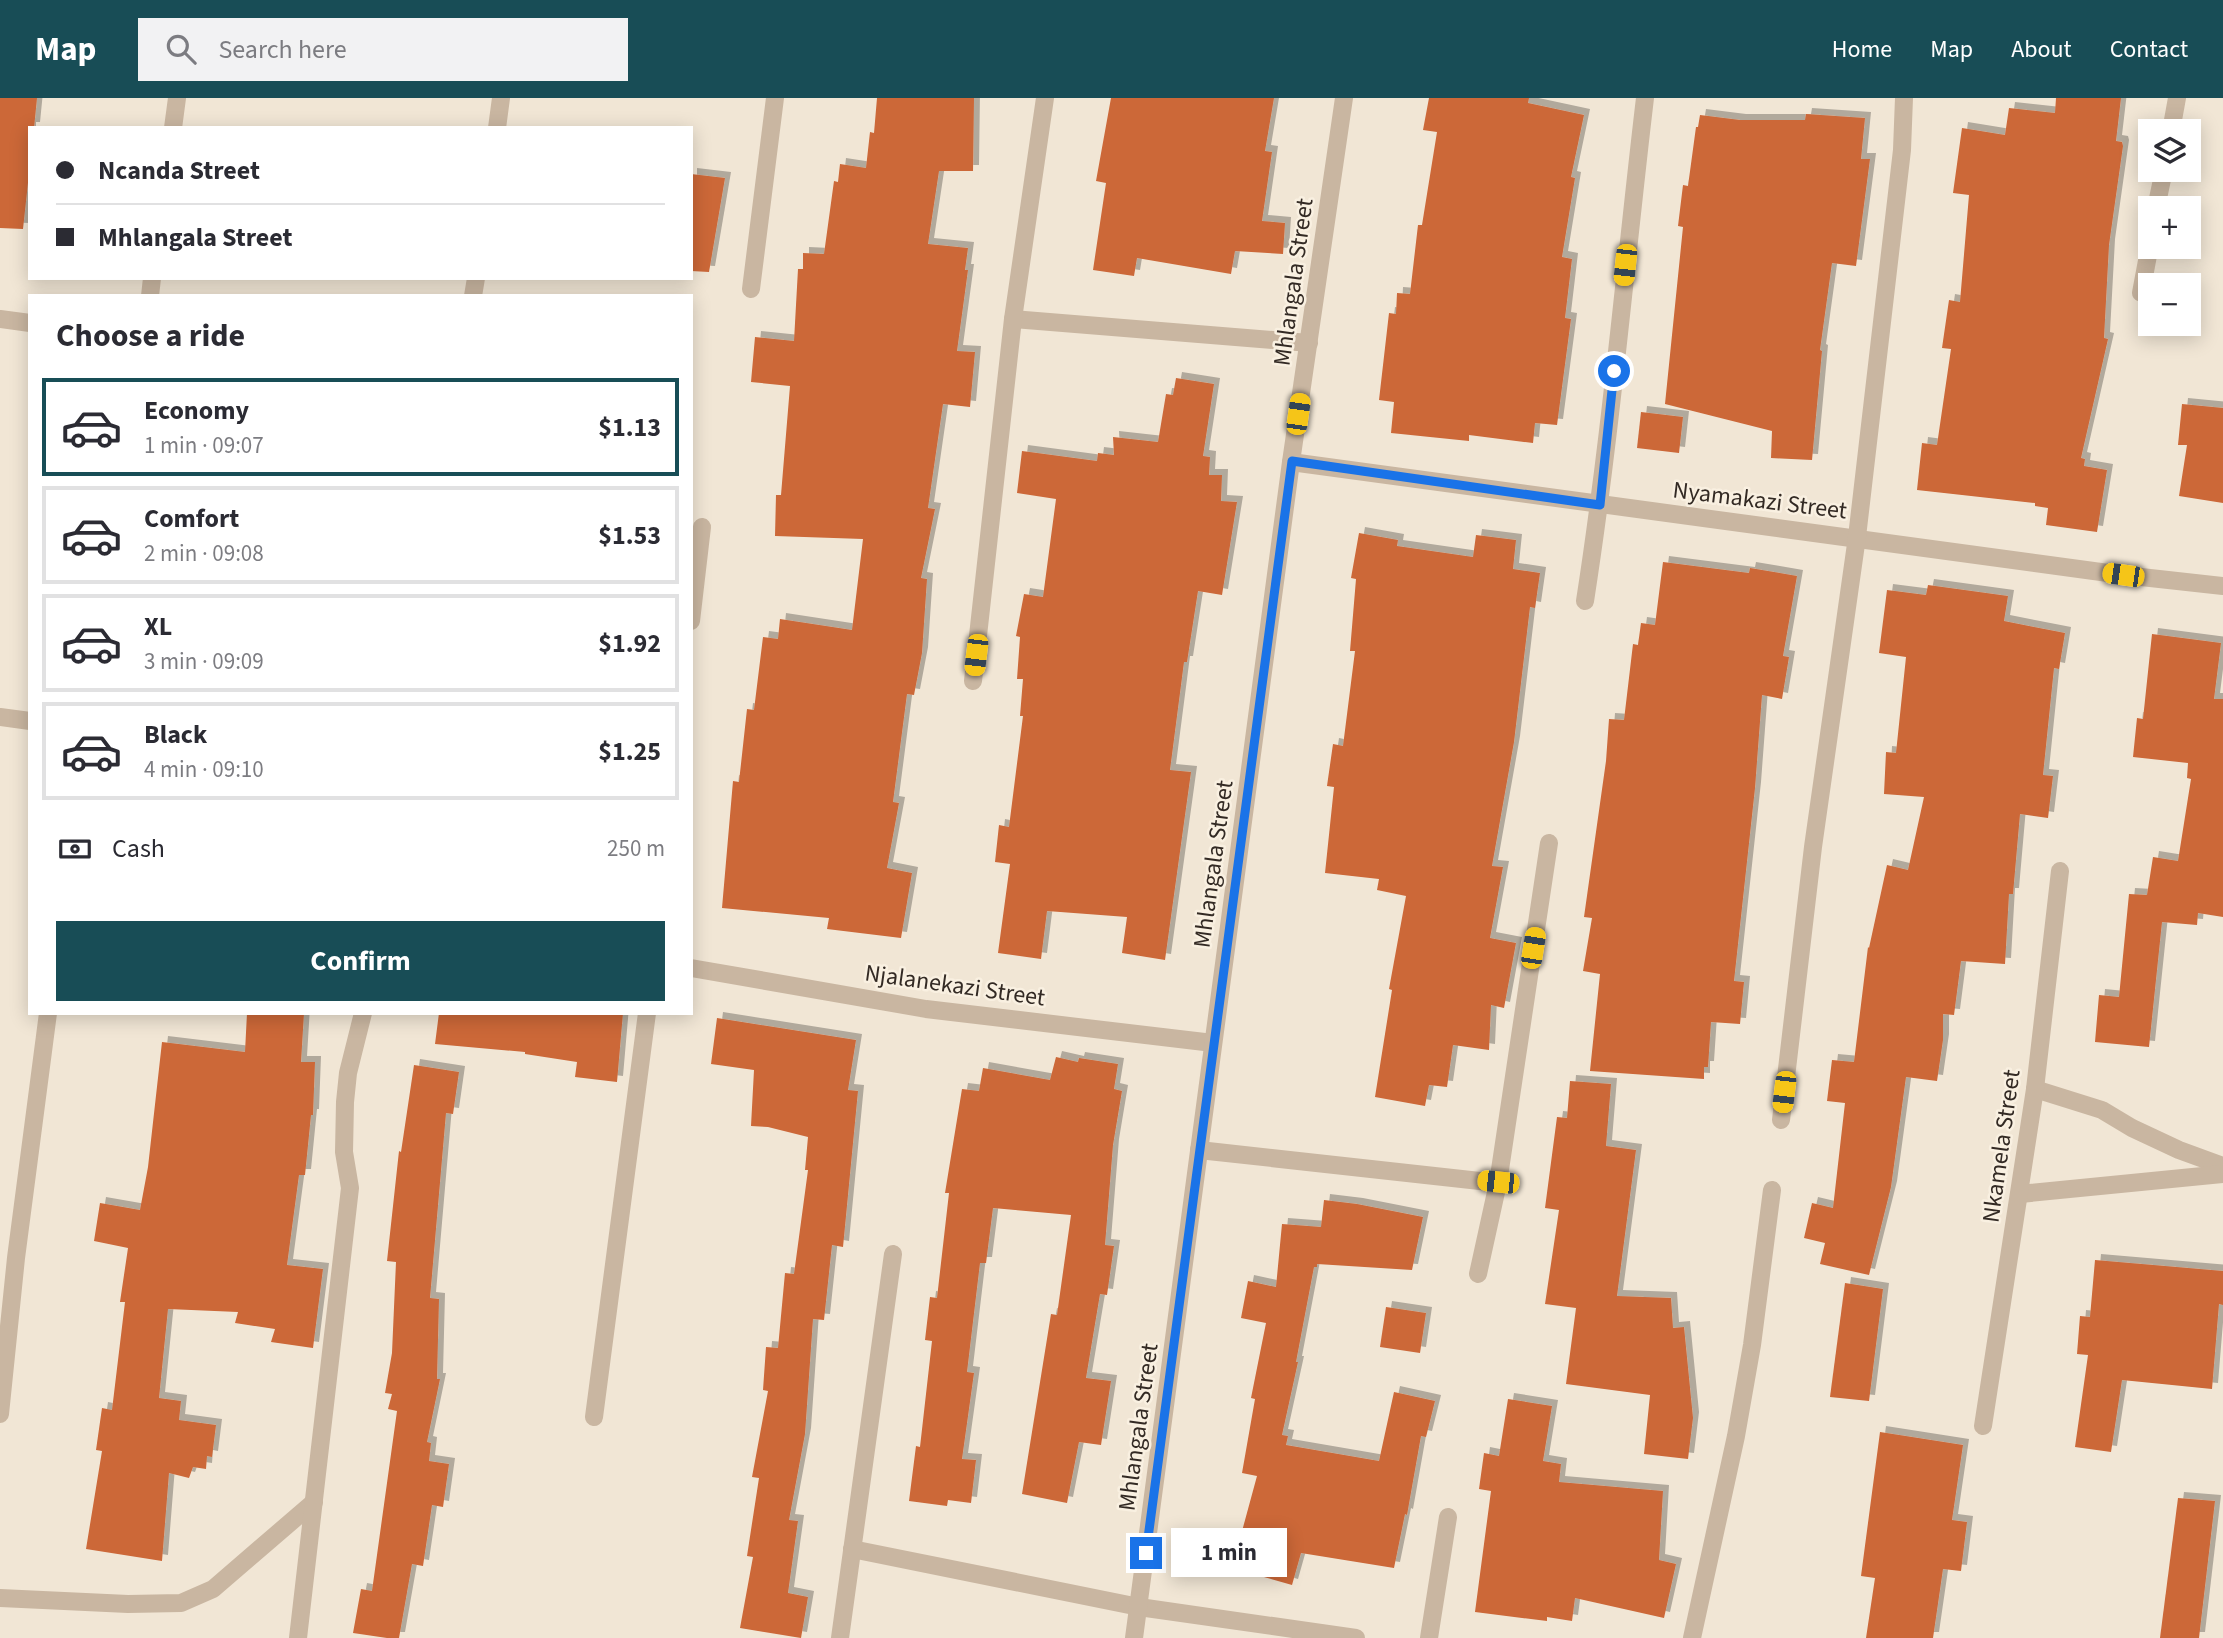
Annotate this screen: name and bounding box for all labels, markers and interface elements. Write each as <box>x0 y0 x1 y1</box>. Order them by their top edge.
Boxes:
search box <box>138 18 628 81</box>
text: Map <box>35 26 96 73</box>
icon: search <box>162 30 200 68</box>
text: Search here <box>218 31 347 68</box>
text: Home <box>1832 32 1892 67</box>
text: Map <box>1930 32 1973 67</box>
text: About <box>2011 32 2072 67</box>
text: Contact <box>2110 32 2188 67</box>
map controls <box>2138 119 2201 336</box>
button: layers <box>2138 119 2201 182</box>
text: Ncanda Street <box>98 152 260 189</box>
street label: Mhlangala Street <box>1264 196 1323 368</box>
button: + <box>2138 196 2201 259</box>
text: Mhlangala Street <box>98 219 293 256</box>
car <box>1613 243 1638 287</box>
button: − <box>2138 273 2201 336</box>
text: Choose a ride <box>56 313 245 359</box>
route start <box>1598 355 1630 387</box>
text: Economy <box>144 392 249 429</box>
car <box>1285 392 1312 436</box>
icon: car <box>60 396 123 459</box>
text: $1.13 <box>598 409 661 446</box>
text: 1 min · 09:07 <box>144 429 264 462</box>
street label: Nyamakazi Street <box>1671 472 1849 529</box>
text: Comfort <box>144 500 239 537</box>
icon: car <box>60 504 123 567</box>
text: $1.53 <box>598 517 661 554</box>
text: 2 min · 09:08 <box>144 537 264 570</box>
car <box>2101 562 2146 588</box>
text: XL <box>144 608 172 645</box>
icon: car <box>60 612 123 675</box>
text: $1.92 <box>598 625 661 662</box>
car <box>964 633 989 677</box>
text: 3 min · 09:09 <box>144 645 264 678</box>
text: Black <box>144 716 207 753</box>
icon: car <box>60 720 123 783</box>
text: $1.25 <box>598 733 661 770</box>
text: 4 min · 09:10 <box>144 753 264 786</box>
street label: Mhlangala Street <box>1184 778 1243 950</box>
icon: cash <box>56 830 94 868</box>
text: Cash <box>112 830 165 867</box>
text: 250 m <box>607 832 665 865</box>
button: Confirm <box>56 921 665 1001</box>
car <box>1520 926 1547 970</box>
street label: Njalanekazi Street <box>863 956 1047 1015</box>
street label: Nkamela Street <box>1973 1067 2030 1225</box>
car <box>1772 1070 1797 1114</box>
car <box>1477 1169 1520 1195</box>
street label: Mhlangala Street <box>1109 1341 1168 1513</box>
callout: 1 min <box>1170 1528 1286 1578</box>
text: 1 min <box>1201 1536 1257 1569</box>
route end <box>1130 1537 1162 1569</box>

